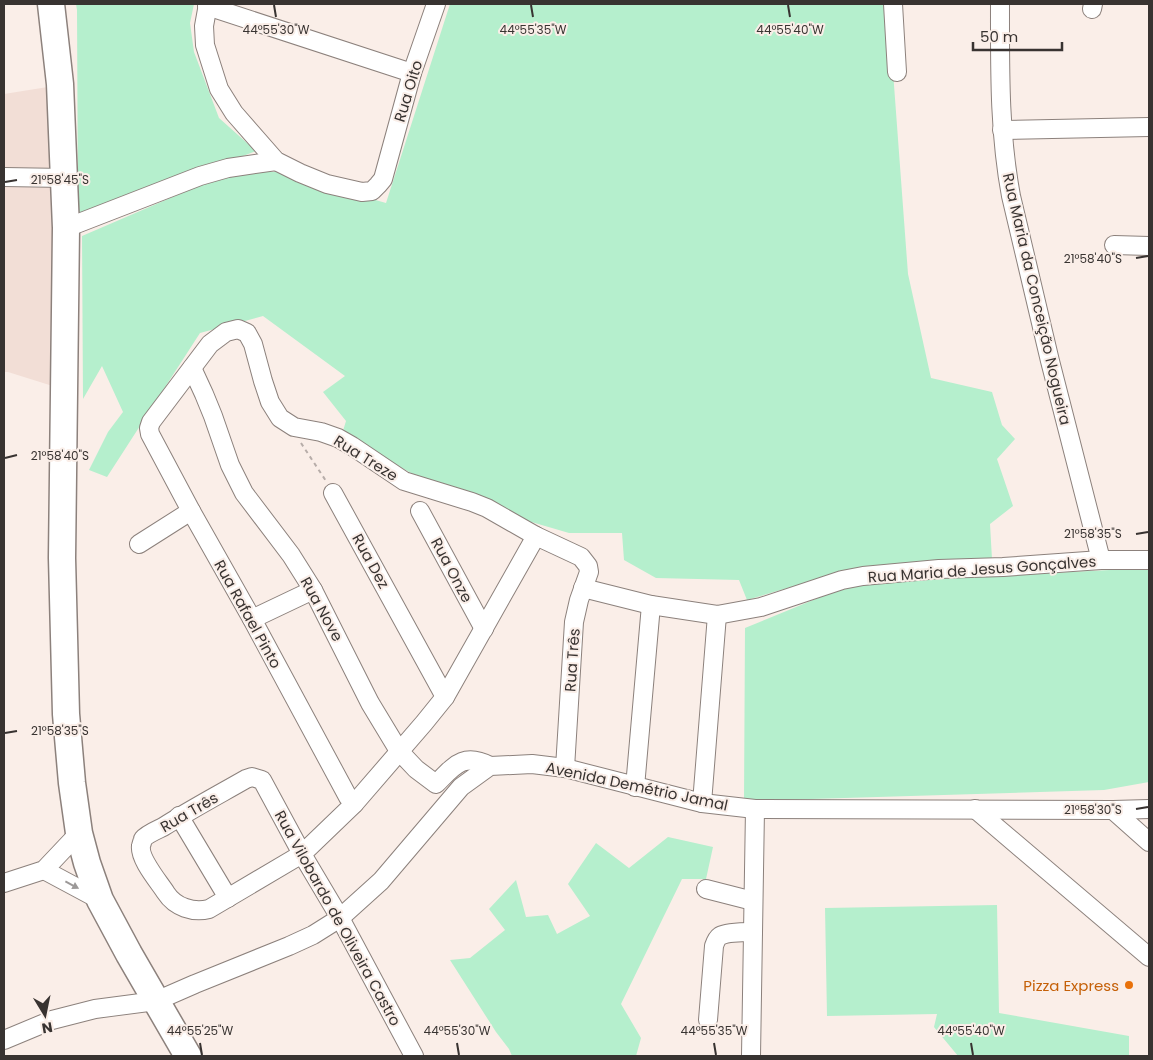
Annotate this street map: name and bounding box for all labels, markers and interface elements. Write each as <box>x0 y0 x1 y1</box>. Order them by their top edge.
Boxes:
scale bar <box>973 20 1062 52</box>
text: 44°55'30"W <box>243 21 310 38</box>
text: 44°55'35"W <box>500 21 567 38</box>
text: 44°55'40"W <box>756 21 824 38</box>
text: 50 m <box>980 26 1018 47</box>
street label: Rua Oito <box>389 58 427 124</box>
text: 21°58'45"S <box>31 171 89 188</box>
street label: Rua Maria da Conceição Nogueira <box>998 171 1076 427</box>
text: 21°58'40"S <box>1064 250 1122 267</box>
street label: Rua Treze <box>330 430 402 486</box>
text: 21°58'40"S <box>31 447 89 464</box>
text: 21°58'35"S <box>1064 525 1122 542</box>
street label: Rua Dez <box>347 530 395 592</box>
street label: Rua Onze <box>426 534 478 606</box>
street label: Rua Maria de Jesus Gonçalves <box>867 551 1097 587</box>
street label: Rua Rafael Pinto <box>209 556 287 672</box>
street label: Rua Nove <box>296 573 348 645</box>
street label: Rua Três <box>559 627 585 693</box>
text: 21°58'35"S <box>31 722 89 739</box>
street label: Avenida Demétrio Jamal <box>544 756 730 816</box>
street label: Rua Três <box>156 787 222 837</box>
text: 21°58'30"S <box>1064 801 1122 818</box>
street label: Rua Vilobardo de Oliveira Castro <box>270 806 406 1030</box>
one-way arrow <box>65 881 80 889</box>
place label: Pizza Express <box>1023 975 1119 996</box>
marker: Pizza Express <box>1123 979 1135 991</box>
north arrow <box>20 990 70 1040</box>
text: N <box>40 1017 54 1039</box>
text: 44°55'25"W <box>167 1022 234 1039</box>
text: 44°55'30"W <box>424 1022 491 1039</box>
text: 44°55'35"W <box>681 1022 748 1039</box>
text: 44°55'40"W <box>937 1022 1005 1039</box>

